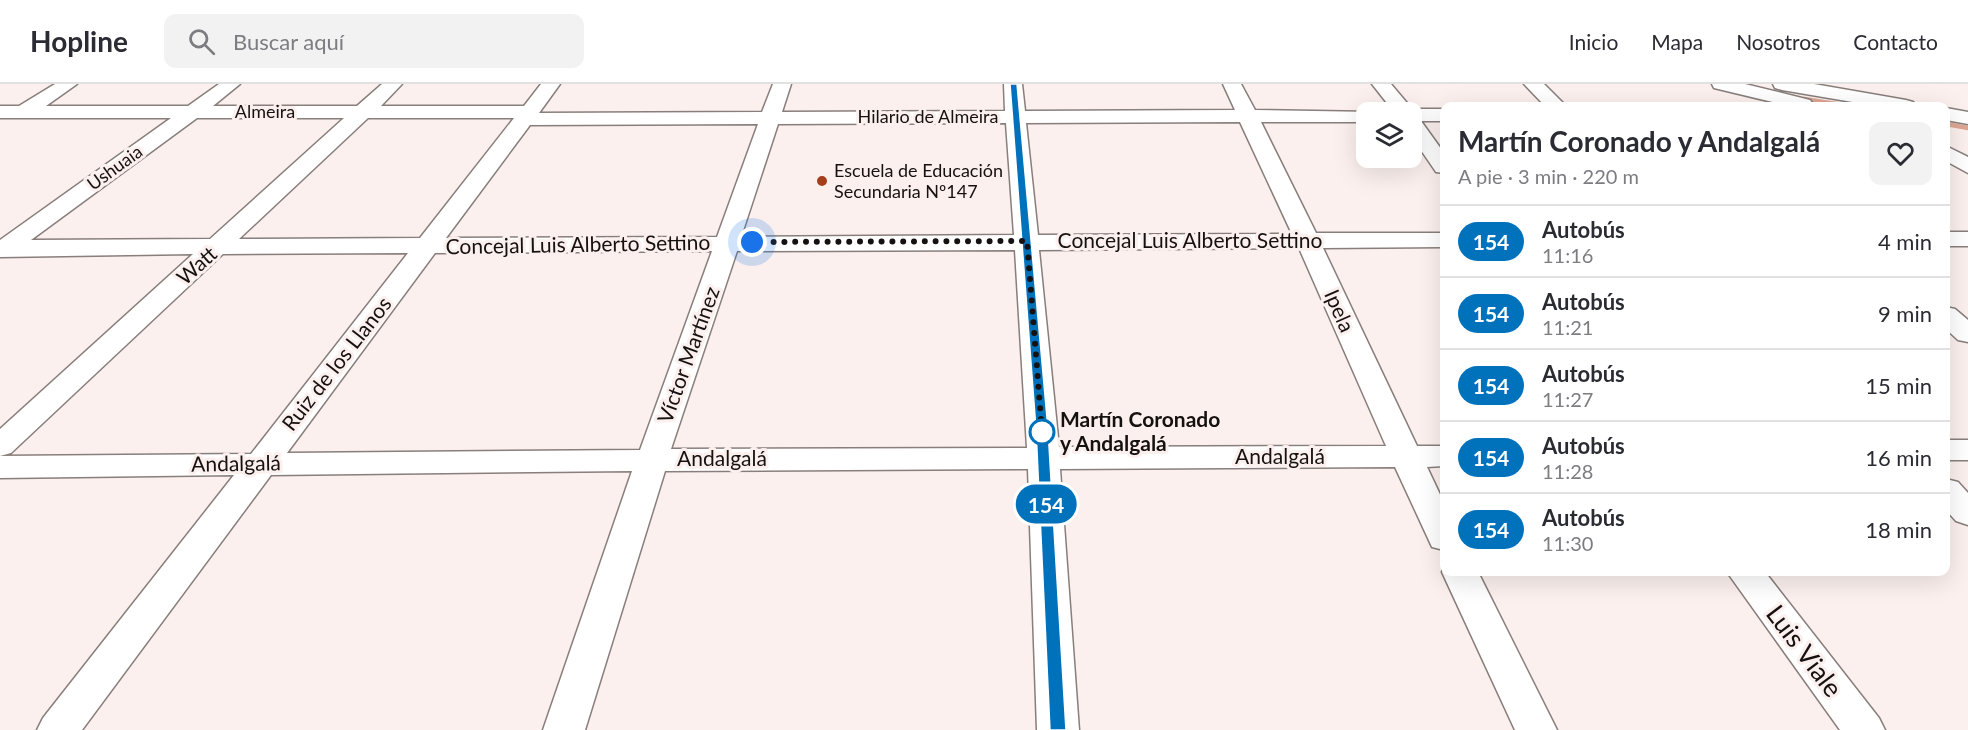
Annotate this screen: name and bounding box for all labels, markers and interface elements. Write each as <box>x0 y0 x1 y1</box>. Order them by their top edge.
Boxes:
search box <box>164 14 584 68</box>
text: Hopline <box>30 24 128 58</box>
icon: search <box>185 25 218 58</box>
text: Buscar aquí <box>233 28 344 55</box>
text: Inicio <box>1569 29 1618 54</box>
text: Mapa <box>1651 29 1703 54</box>
text: Nosotros <box>1736 29 1820 54</box>
text: Contacto <box>1853 29 1938 54</box>
street label: Almeira <box>235 100 295 122</box>
map controls <box>1356 102 1422 168</box>
button: layers <box>1356 102 1422 168</box>
street label: Hilario de Almeira <box>858 105 998 127</box>
button: heart <box>1869 122 1932 185</box>
text: Martín Coronado y Andalgalá <box>1458 124 1820 158</box>
street label: Ushuaia <box>83 140 146 195</box>
place label: Escuela de Educación Secundaria Nº147 <box>834 159 1003 202</box>
text: A pie · 3 min · 220 m <box>1458 164 1639 188</box>
marker: Escuela de Educación Secundaria Nº147 <box>815 174 829 188</box>
text: Autobús <box>1542 216 1625 243</box>
your location <box>737 227 767 257</box>
street label: Concejal Luis Alberto Settino <box>1058 227 1322 252</box>
text: 4 min <box>1878 228 1932 255</box>
street label: Concejal Luis Alberto Settino <box>445 229 711 258</box>
text: 154 <box>1473 229 1509 254</box>
street label: Watt <box>171 240 222 289</box>
text: 11:16 <box>1542 243 1593 267</box>
street label: Víctor Martínez <box>651 283 724 426</box>
street label: Ipela <box>1320 285 1361 336</box>
text: Autobús <box>1542 288 1625 315</box>
street label: Ruiz de los Llanos <box>276 291 396 435</box>
text: 9 min <box>1878 300 1932 327</box>
text: 154 <box>1473 301 1509 326</box>
text: 11:21 <box>1542 315 1593 339</box>
text: Autobús <box>1542 360 1625 387</box>
text: 15 min <box>1865 372 1932 399</box>
text: 154 <box>1473 373 1509 398</box>
text: 11:27 <box>1542 387 1593 411</box>
place label: Martín Coronado y Andalgalá <box>1060 406 1220 455</box>
marker: Martín Coronado y Andalgalá <box>1029 419 1055 445</box>
text: Autobús <box>1542 432 1625 459</box>
street label: Andalgalá <box>1235 443 1325 468</box>
text: 16 min <box>1865 444 1932 471</box>
street label: Andalgalá <box>677 445 767 470</box>
text: 154 <box>1473 445 1509 470</box>
street label: Andalgalá <box>191 449 281 476</box>
text: 11:28 <box>1542 459 1593 483</box>
line badge: 154 <box>1012 484 1080 524</box>
text: 154 <box>1028 492 1064 517</box>
text: Autobús <box>1542 504 1625 531</box>
text: 18 min <box>1865 516 1932 543</box>
text: 154 <box>1473 517 1509 542</box>
text: 11:30 <box>1542 531 1593 555</box>
street label: Luis Viale <box>1760 598 1850 703</box>

